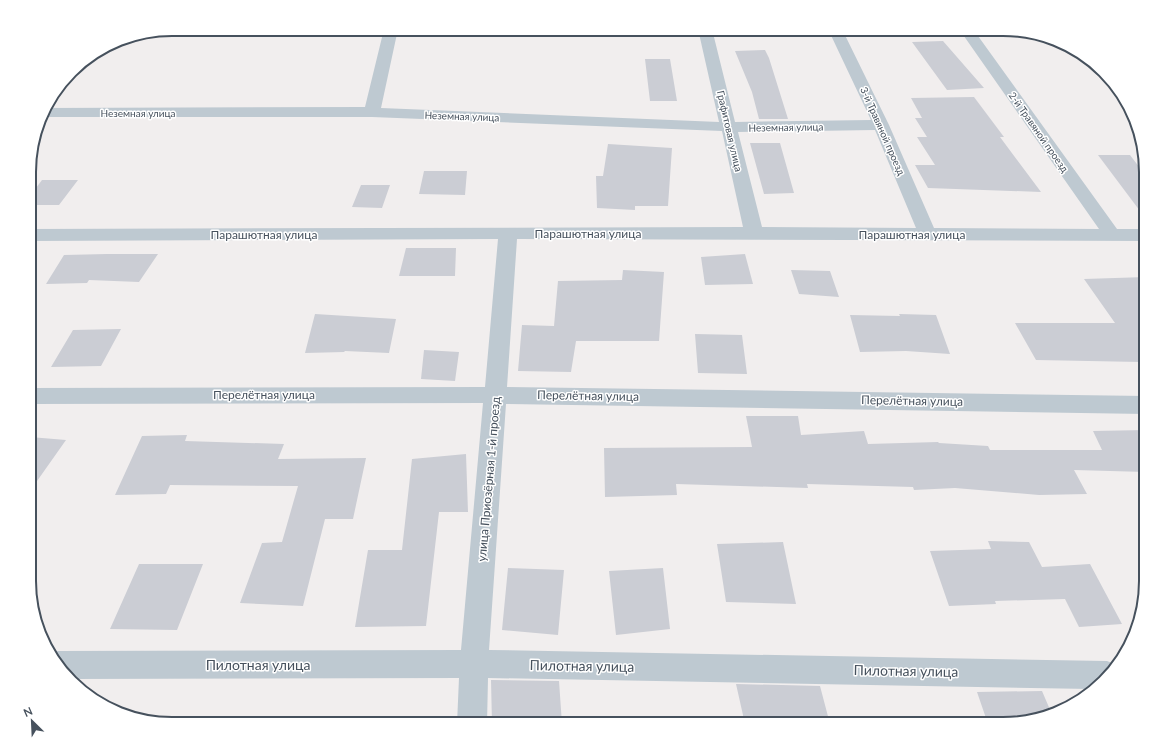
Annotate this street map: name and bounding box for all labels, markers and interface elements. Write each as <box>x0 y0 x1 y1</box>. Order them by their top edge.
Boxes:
street label: 3-й Травяной проезд <box>858 85 908 177</box>
street label: Графитовая улица <box>715 89 745 173</box>
street label: 2-й Травяной проезд <box>1007 89 1071 175</box>
street label: Неземная улица <box>101 107 176 119</box>
street label: Неземная улица <box>424 109 500 123</box>
street label: Неземная улица <box>748 120 824 134</box>
street label: Парашютная улица <box>535 226 641 241</box>
street label: Парашютная улица <box>211 227 317 242</box>
street label: Парашютная улица <box>859 227 965 242</box>
street label: Перелётная улица <box>213 387 315 402</box>
street label: Перелётная улица <box>537 387 639 404</box>
street label: Перелётная улица <box>861 392 963 409</box>
street label: улица Приозёрная 1-й проезд <box>474 395 503 562</box>
street label: Пилотная улица <box>206 656 310 673</box>
street label: Пилотная улица <box>530 656 635 675</box>
street label: Пилотная улица <box>854 661 959 680</box>
north arrow <box>12 701 52 741</box>
text: N <box>21 704 34 719</box>

